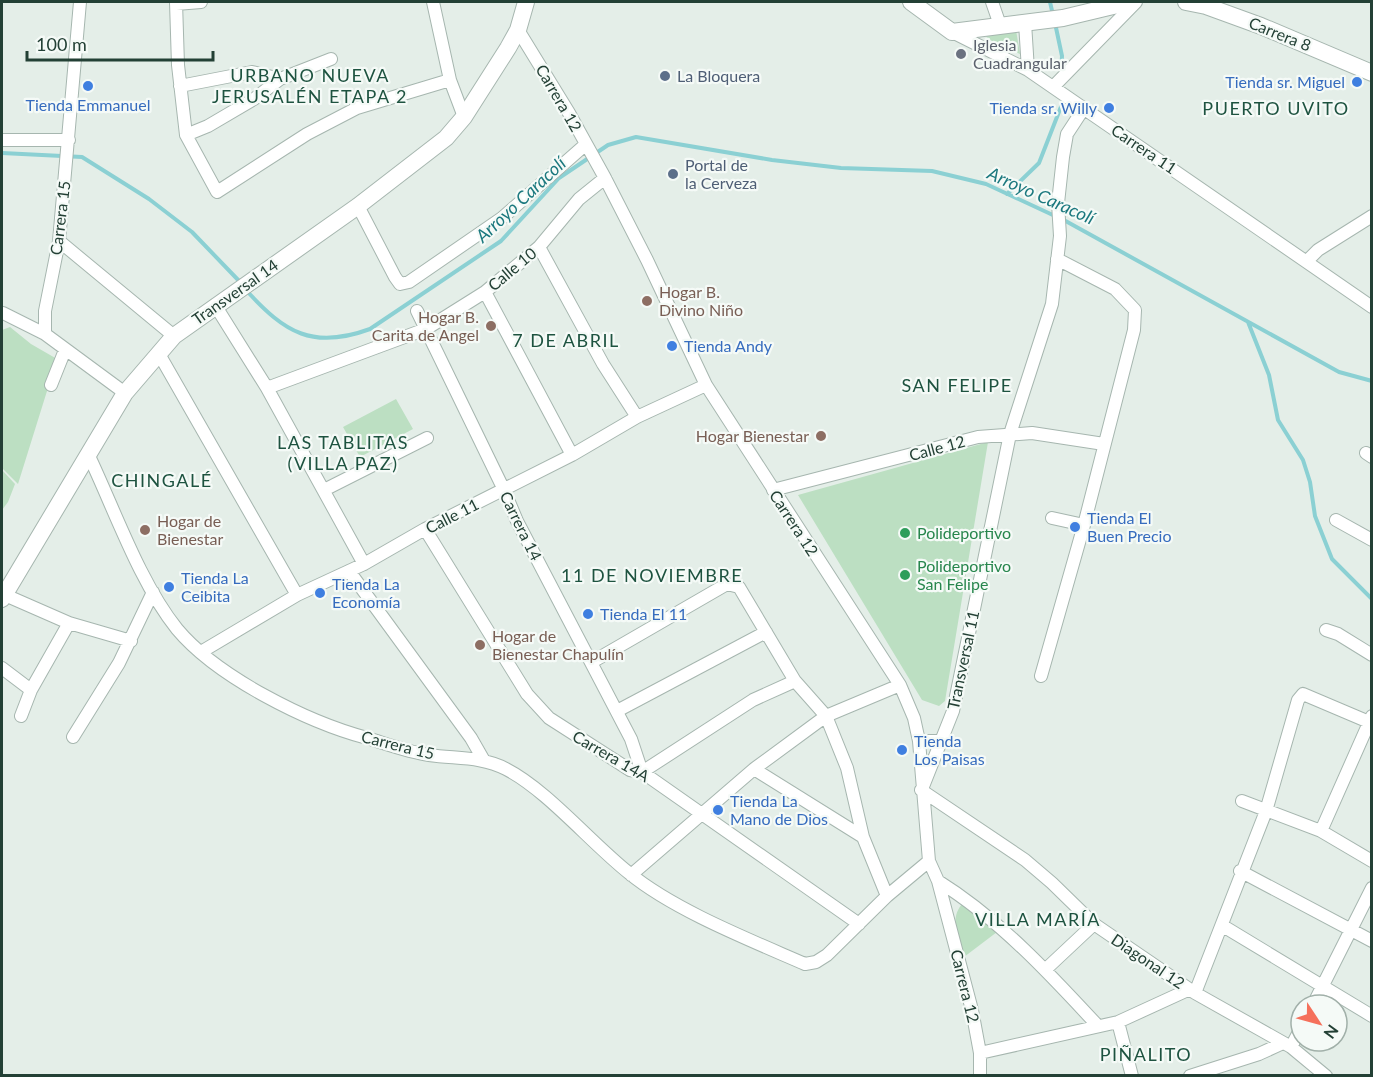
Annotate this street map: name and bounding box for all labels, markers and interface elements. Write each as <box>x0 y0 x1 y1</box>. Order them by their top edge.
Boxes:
street label: Carrera 8 <box>1246 12 1314 55</box>
scale bar <box>27 24 213 62</box>
text: 100 m <box>36 33 87 55</box>
place label: Iglesia Cuadrangular <box>973 35 1067 72</box>
marker: Iglesia Cuadrangular <box>954 47 968 61</box>
street label: Carrera 12 <box>533 61 586 135</box>
district label: URBANO NUEVA JERUSALÉN ETAPA 2 <box>212 64 408 107</box>
place label: La Bloquera <box>677 66 760 85</box>
marker: La Bloquera <box>658 69 672 83</box>
place label: Tienda sr. Miguel <box>1225 72 1345 91</box>
marker: Tienda sr. Miguel <box>1350 75 1364 89</box>
marker: Tienda Emmanuel <box>81 79 95 93</box>
place label: Tienda Emmanuel <box>26 95 150 114</box>
district label: PUERTO UVITO <box>1202 97 1350 119</box>
place label: Tienda sr. Willy <box>989 98 1098 117</box>
marker: Tienda sr. Willy <box>1102 101 1116 115</box>
street label: Carrera 11 <box>1108 120 1181 177</box>
water label: Arroyo Caracolí <box>470 151 571 247</box>
place label: Portal de la Cerveza <box>685 155 757 192</box>
water label: Arroyo Caracolí <box>983 161 1100 229</box>
marker: Portal de la Cerveza <box>666 167 680 181</box>
street label: Carrera 15 <box>46 180 73 256</box>
street label: Calle 10 <box>484 243 540 294</box>
street label: Transversal 14 <box>188 255 281 328</box>
place label: Hogar B. Divino Niño <box>659 282 743 319</box>
marker: Hogar B. Divino Niño <box>640 294 654 308</box>
place label: Hogar B. Carita de Angel <box>372 307 479 344</box>
marker: Hogar B. Carita de Angel <box>484 319 498 333</box>
district label: 7 DE ABRIL <box>512 329 620 351</box>
place label: Tienda Andy <box>684 336 773 355</box>
marker: Tienda Andy <box>665 339 679 353</box>
district label: SAN FELIPE <box>901 374 1013 396</box>
place label: Hogar Bienestar <box>696 426 809 445</box>
marker: Hogar Bienestar <box>814 429 828 443</box>
district label: LAS TABLITAS (VILLA PAZ) <box>277 431 409 474</box>
street label: Calle 12 <box>907 431 967 464</box>
district label: CHINGALÉ <box>111 469 213 491</box>
street label: Carrera 12 <box>766 486 823 559</box>
street label: Carrera 14 <box>497 488 546 564</box>
street label: Calle 11 <box>422 494 482 537</box>
place label: Tienda El Buen Precio <box>1087 508 1172 545</box>
place label: Hogar de Bienestar <box>157 511 223 548</box>
marker: Tienda El Buen Precio <box>1068 520 1082 534</box>
marker: Hogar de Bienestar <box>138 523 152 537</box>
place label: Polideportivo <box>917 523 1011 542</box>
marker: Polideportivo <box>898 526 912 540</box>
place label: Polideportivo San Felipe <box>917 556 1011 593</box>
district label: 11 DE NOVIEMBRE <box>561 564 743 586</box>
place label: Tienda La Ceibita <box>181 568 249 605</box>
marker: Polideportivo San Felipe <box>898 568 912 582</box>
place label: Tienda La Economía <box>332 574 400 611</box>
marker: Tienda La Ceibita <box>162 580 176 594</box>
marker: Tienda La Economía <box>313 586 327 600</box>
place label: Tienda El 11 <box>600 604 687 623</box>
marker: Tienda El 11 <box>581 607 595 621</box>
street label: Transversal 11 <box>943 609 982 711</box>
place label: Hogar de Bienestar Chapulín <box>492 626 624 663</box>
marker: Hogar de Bienestar Chapulín <box>473 638 487 652</box>
street label: Carrera 15 <box>360 726 437 763</box>
street label: Carrera 14A <box>569 726 653 785</box>
place label: Tienda Los Paisas <box>914 731 985 768</box>
marker: Tienda Los Paisas <box>895 743 909 757</box>
place label: Tienda La Mano de Dios <box>730 791 828 828</box>
marker: Tienda La Mano de Dios <box>711 803 725 817</box>
district label: VILLA MARÍA <box>975 908 1101 930</box>
street label: Diagonal 12 <box>1108 929 1189 992</box>
street label: Carrera 12 <box>947 947 984 1024</box>
north arrow <box>1289 993 1349 1053</box>
text: N <box>1320 1022 1343 1043</box>
district label: PIÑALITO <box>1100 1043 1192 1065</box>

